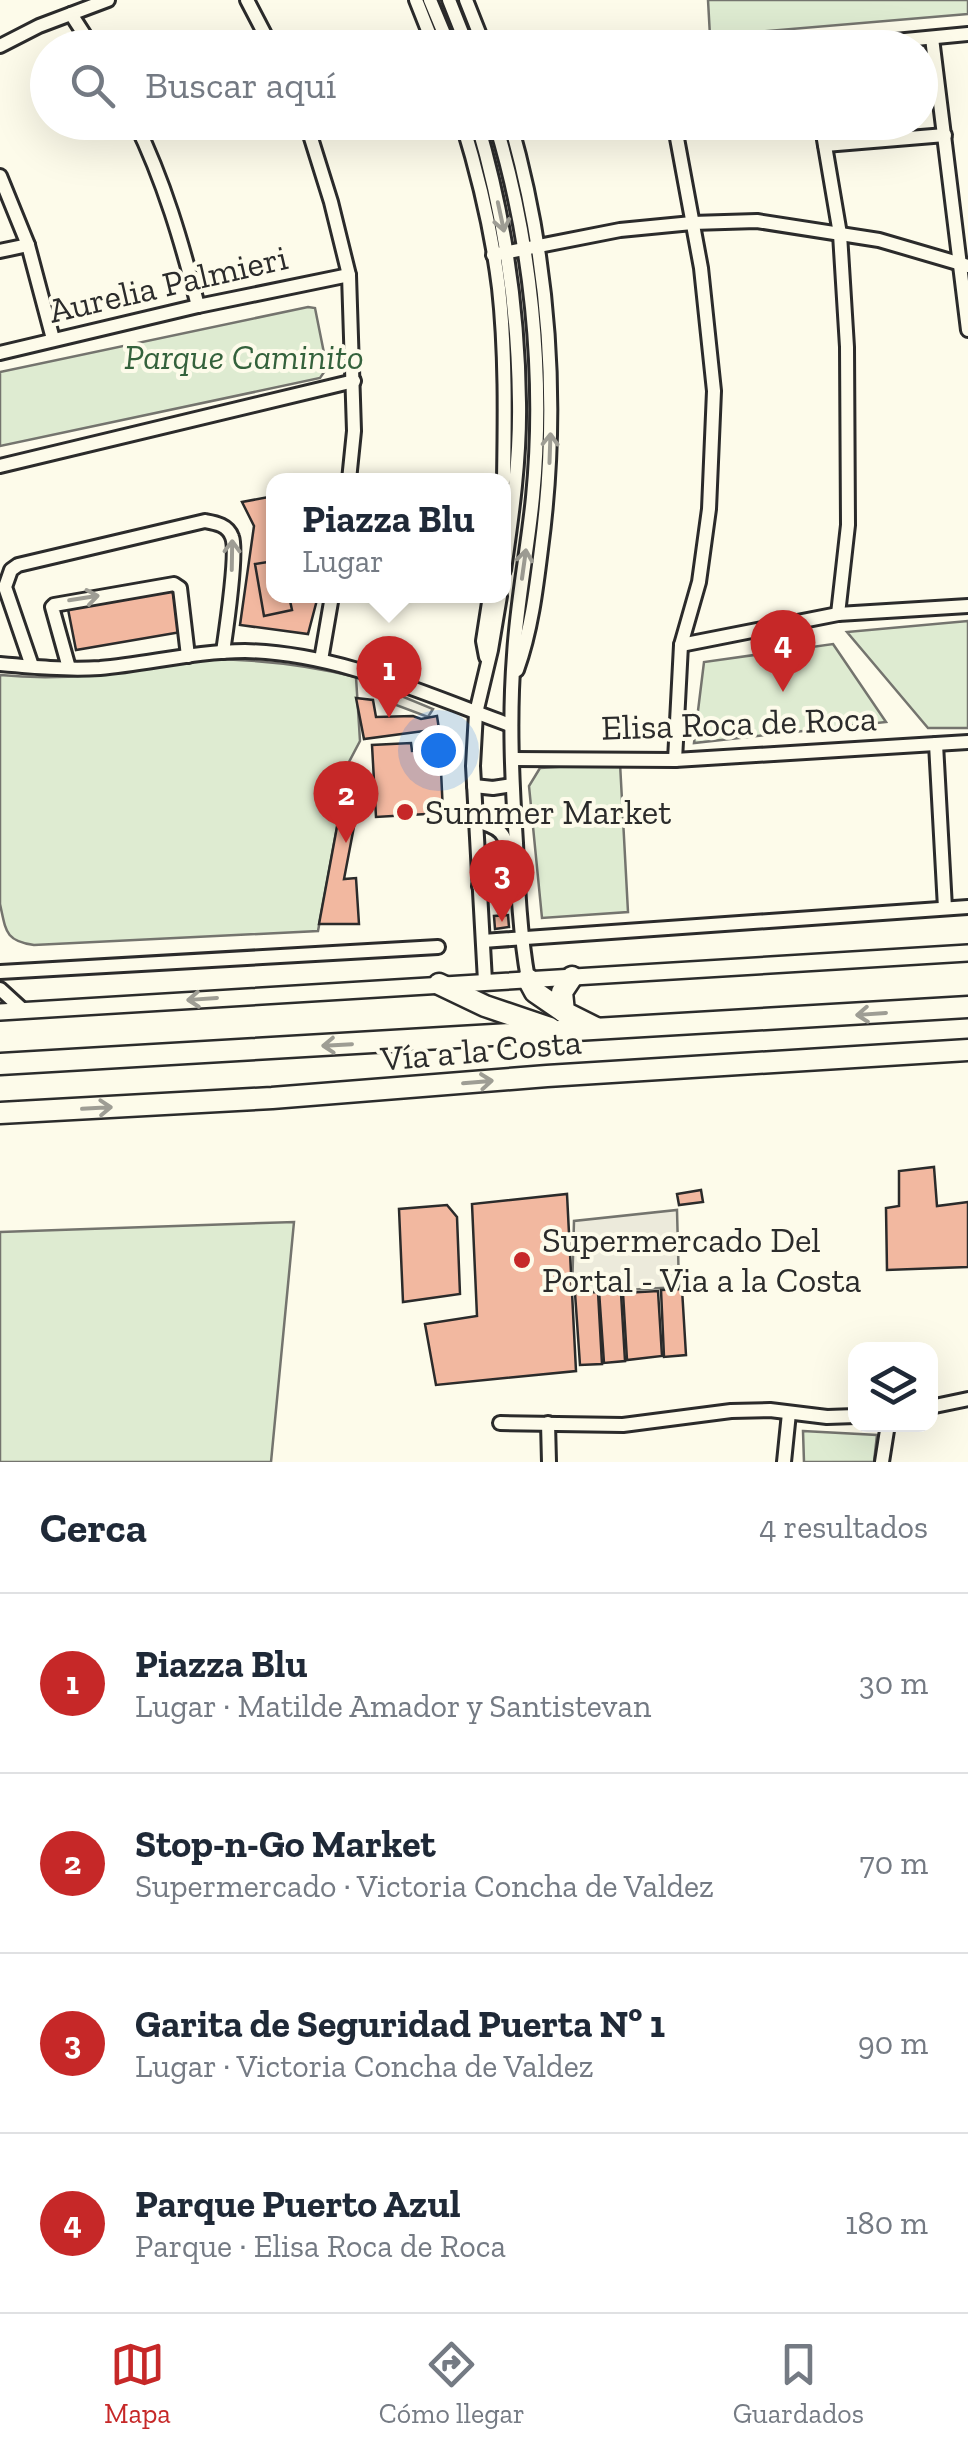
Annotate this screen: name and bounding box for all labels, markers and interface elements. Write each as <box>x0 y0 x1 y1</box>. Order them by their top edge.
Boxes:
search box <box>30 30 938 140</box>
icon: search <box>65 58 120 113</box>
text: Buscar aquí <box>145 62 336 108</box>
one-way arrow <box>493 200 512 232</box>
street label: Aurelia Palmieri <box>44 236 292 332</box>
park label: Parque Caminito <box>124 336 364 378</box>
one-way arrow <box>541 432 560 464</box>
popup <box>266 473 511 603</box>
text: Piazza Blu <box>302 496 475 542</box>
one-way arrow <box>222 539 242 572</box>
text: Lugar <box>302 542 384 580</box>
one-way arrow <box>516 548 534 580</box>
one-way arrow <box>68 589 100 607</box>
pin: 4 <box>750 610 816 692</box>
pin: 1 <box>356 636 422 718</box>
street label: Elisa Roca de Roca <box>600 697 878 749</box>
your location <box>413 725 464 776</box>
pin: 2 <box>314 760 378 843</box>
place label: Summer Market <box>425 791 671 833</box>
marker: Summer Market <box>394 801 416 823</box>
pin: 3 <box>470 840 534 922</box>
one-way arrow <box>186 990 218 1009</box>
one-way arrow <box>855 1005 887 1024</box>
street label: Vía a la Costa <box>378 1020 583 1080</box>
one-way arrow <box>321 1036 353 1055</box>
one-way arrow <box>462 1072 494 1091</box>
one-way arrow <box>81 1098 113 1117</box>
place label: Supermercado Del Portal - Via a la Costa <box>542 1219 862 1301</box>
marker: Supermercado Del Portal - Via a la Costa <box>511 1249 533 1271</box>
map controls <box>848 1342 938 1432</box>
button: layers <box>848 1342 938 1432</box>
text: Cerca <box>40 1502 147 1553</box>
text: 4 resultados <box>759 1508 928 1546</box>
text: Piazza Blu <box>135 1641 308 1687</box>
text: 1 <box>66 1664 79 1702</box>
text: 30 m <box>859 1664 928 1702</box>
text: Lugar · Matilde Amador y Santistevan <box>135 1687 651 1725</box>
text: Stop-n-Go Market <box>135 1821 436 1867</box>
text: 2 <box>64 1844 81 1882</box>
text: 70 m <box>860 1844 928 1882</box>
text: Supermercado · Victoria Concha de Valdez <box>135 1867 714 1905</box>
text: Garita de Seguridad Puerta Nº 1 <box>135 2001 665 2047</box>
text: 3 <box>64 2024 81 2062</box>
text: 90 m <box>858 2024 928 2062</box>
text: Lugar · Victoria Concha de Valdez <box>135 2047 594 2085</box>
text: Parque Puerto Azul <box>135 2181 461 2227</box>
text: 4 <box>63 2204 82 2242</box>
text: 180 m <box>845 2204 928 2242</box>
text: Parque · Elisa Roca de Roca <box>135 2227 506 2265</box>
tab: Mapa <box>104 2337 171 2430</box>
tab: Cómo llegar <box>379 2337 525 2430</box>
tab: Guardados <box>733 2337 864 2430</box>

